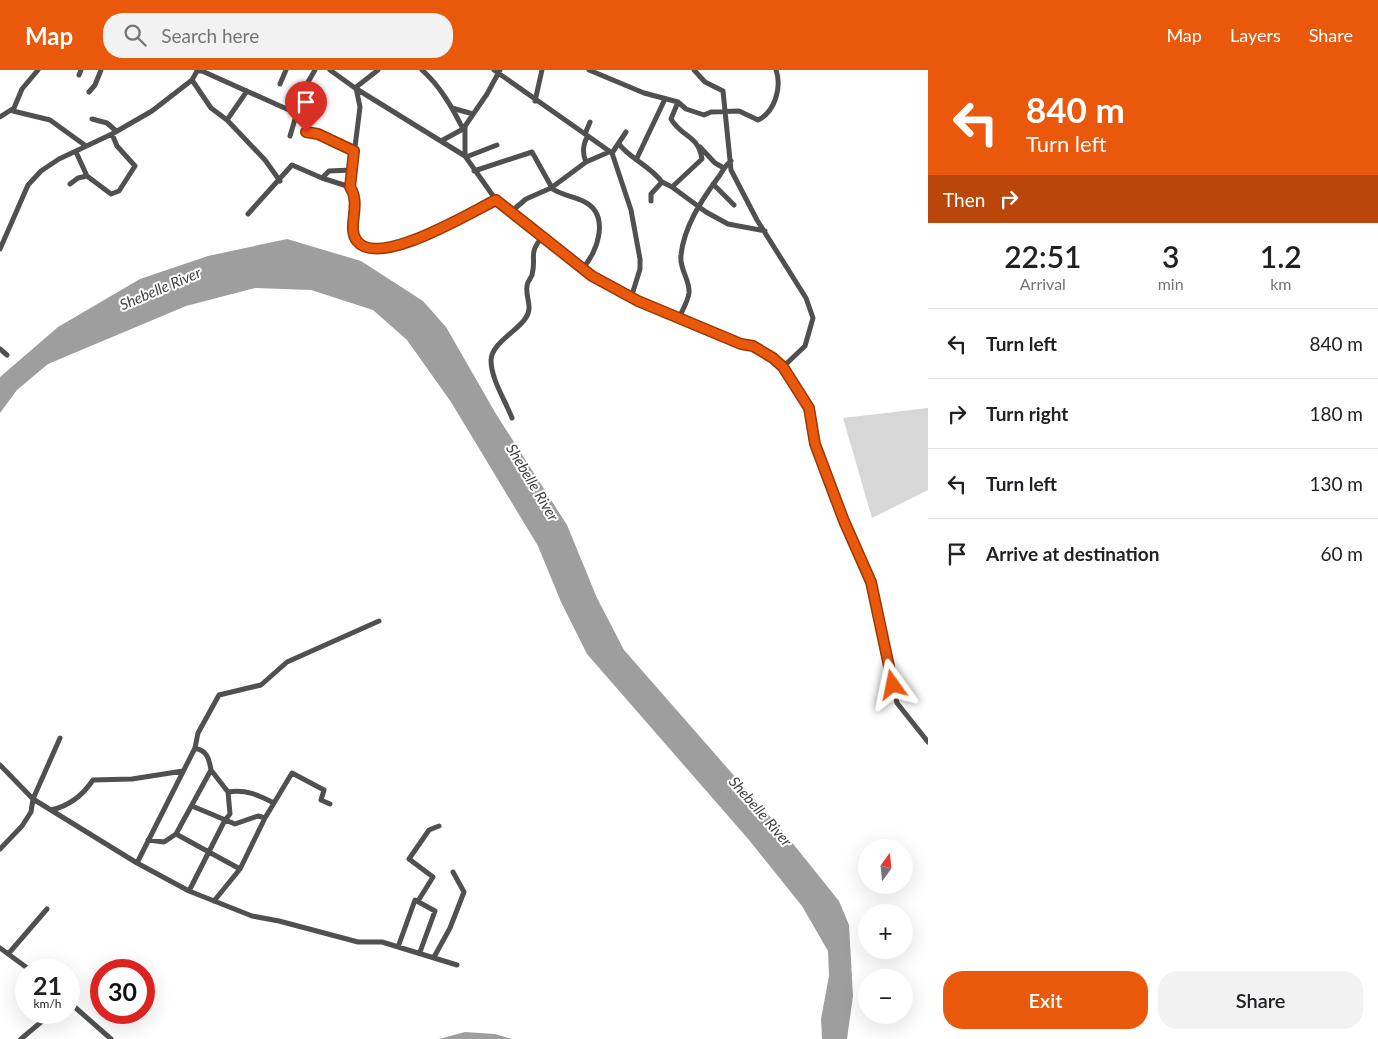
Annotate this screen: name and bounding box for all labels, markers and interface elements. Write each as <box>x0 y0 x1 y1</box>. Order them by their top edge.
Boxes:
search box <box>103 13 453 58</box>
text: Map <box>25 21 73 50</box>
icon: search <box>121 21 149 49</box>
text: Search here <box>161 24 259 47</box>
text: Map <box>1166 24 1202 46</box>
text: Layers <box>1230 24 1281 46</box>
text: Share <box>1309 24 1353 46</box>
pin <box>285 81 327 132</box>
icon: arrive <box>292 88 320 116</box>
text: 840 m <box>1026 88 1125 130</box>
icon: left <box>943 90 1008 155</box>
text: Turn left <box>1026 130 1107 157</box>
icon: right <box>995 185 1023 213</box>
text: Then <box>943 188 985 211</box>
text: 22:51 <box>1004 238 1081 274</box>
text: 3 <box>1162 238 1179 274</box>
text: 1.2 <box>1260 238 1302 274</box>
water label: Shebelle River <box>117 262 204 313</box>
text: Arrival <box>1020 274 1066 293</box>
text: min <box>1158 274 1184 293</box>
text: km <box>1270 274 1291 293</box>
icon: left <box>943 330 971 358</box>
text: Turn left <box>986 332 1057 355</box>
text: 840 m <box>1309 332 1363 355</box>
icon: right <box>943 400 971 428</box>
text: Turn right <box>986 402 1068 425</box>
text: 180 m <box>1309 402 1363 425</box>
water label: Shebelle River <box>503 440 563 524</box>
icon: left <box>943 470 971 498</box>
text: Turn left <box>986 472 1057 495</box>
text: 130 m <box>1309 472 1363 495</box>
icon: arrive <box>943 540 971 568</box>
text: Arrive at destination <box>986 542 1159 565</box>
text: 60 m <box>1320 542 1363 565</box>
position arrow <box>866 658 918 710</box>
water label: Shebelle River <box>726 772 797 850</box>
north arrow <box>858 839 912 894</box>
map controls <box>858 839 913 1024</box>
button: + <box>858 904 913 959</box>
speed limit sign: 30 <box>90 959 155 1024</box>
button: − <box>858 969 913 1024</box>
text: 21 <box>33 970 62 1000</box>
button: Exit <box>943 971 1148 1029</box>
button: Share <box>1158 971 1363 1029</box>
text: km/h <box>33 996 62 1011</box>

